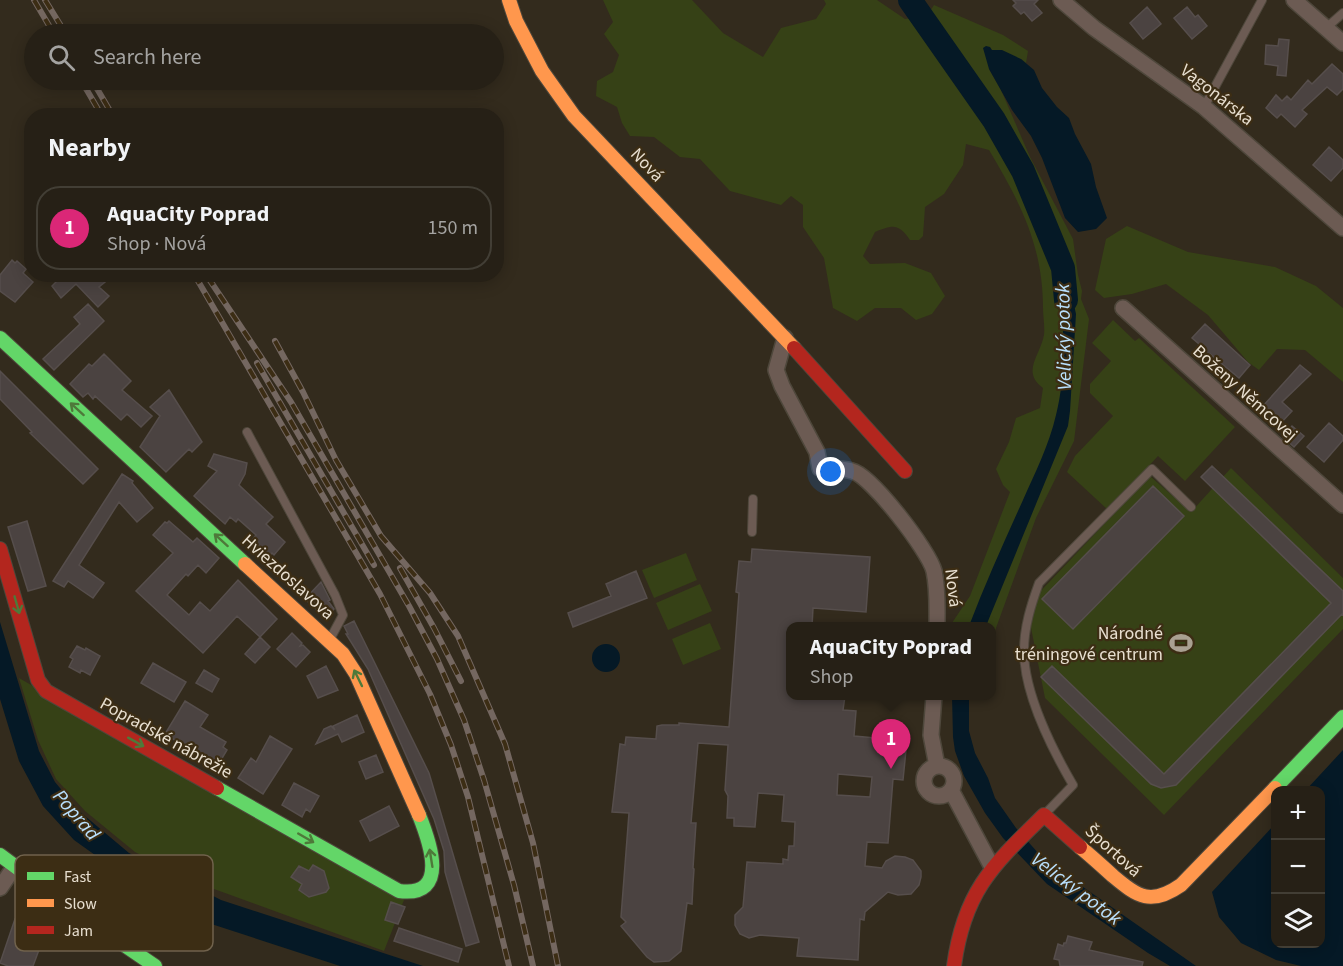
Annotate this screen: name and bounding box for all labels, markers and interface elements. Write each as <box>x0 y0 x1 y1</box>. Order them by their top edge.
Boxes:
search box <box>24 24 504 90</box>
icon: search <box>45 41 78 74</box>
text: Search here <box>93 41 201 73</box>
street label: Vagonárska <box>1175 58 1259 132</box>
text: Nearby <box>48 129 131 166</box>
street label: Nová <box>625 142 669 188</box>
text: AquaCity Poprad <box>107 198 269 230</box>
text: 1 <box>64 214 75 242</box>
text: 150 m <box>428 214 478 242</box>
text: Shop · Nová <box>107 230 206 258</box>
water label: Velický potok <box>1049 283 1079 391</box>
street label: Boženy Němcovej <box>1187 339 1303 447</box>
one-way arrow <box>70 402 85 416</box>
your location <box>816 457 845 486</box>
street label: Hviezdoslavova <box>236 529 340 625</box>
one-way arrow <box>214 533 229 547</box>
street label: Nová <box>938 567 968 609</box>
one-way arrow <box>12 595 23 614</box>
place label: Národné tréningové centrum <box>1015 621 1163 667</box>
popup <box>786 622 996 700</box>
sports icon: Národné tréningové centrum <box>1168 630 1194 656</box>
text: AquaCity Poprad <box>810 631 972 663</box>
text: Shop <box>810 663 853 691</box>
one-way arrow <box>351 669 363 687</box>
street label: Popradské nábrežie <box>95 691 237 785</box>
pin: 1 <box>872 720 910 769</box>
one-way arrow <box>127 736 144 748</box>
water label: Poprad <box>46 783 107 848</box>
map controls <box>1271 786 1325 948</box>
button: + <box>1271 786 1325 840</box>
street label: Športová <box>1079 819 1147 883</box>
one-way arrow <box>297 832 314 844</box>
button: − <box>1271 840 1325 894</box>
water label: Velický potok <box>1025 846 1127 933</box>
one-way arrow <box>426 848 437 868</box>
legend <box>15 855 213 951</box>
text: Fast <box>64 866 92 888</box>
text: Slow <box>64 893 97 915</box>
button: layers <box>1271 894 1325 948</box>
text: Jam <box>64 920 93 942</box>

